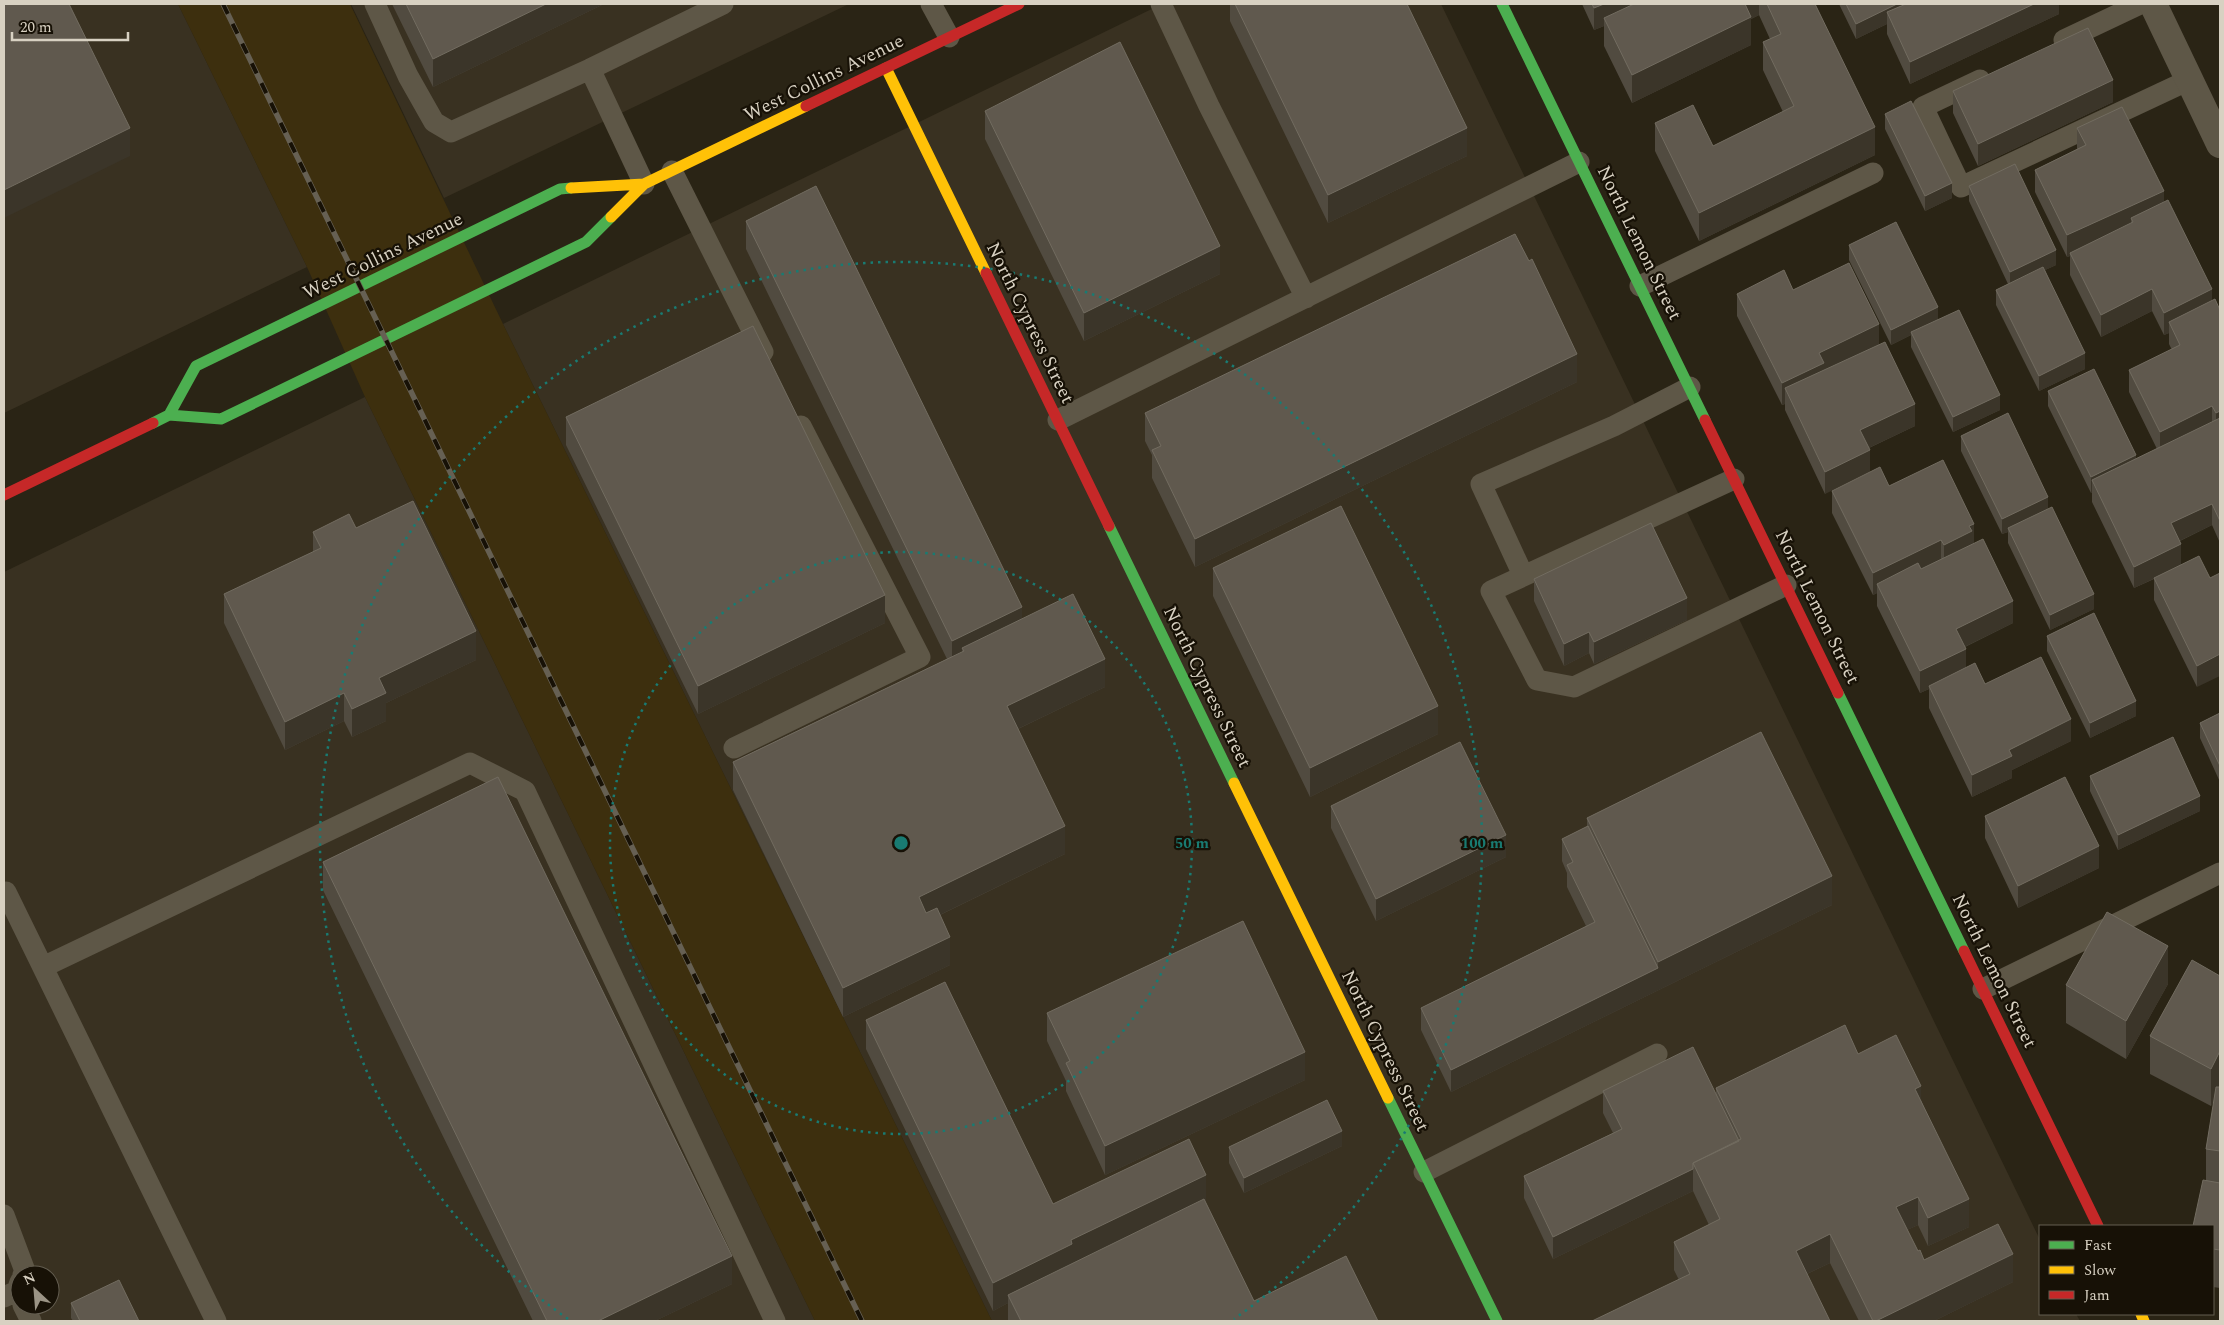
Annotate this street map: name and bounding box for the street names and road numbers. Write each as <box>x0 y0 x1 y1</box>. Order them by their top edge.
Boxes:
street label: West Collins Avenue <box>739 27 909 129</box>
street label: North Lemon Street <box>1589 161 1689 326</box>
street label: West Collins Avenue <box>298 205 468 307</box>
street label: North Cypress Street <box>978 237 1082 409</box>
street label: North Lemon Street <box>1767 525 1867 690</box>
street label: North Cypress Street <box>1155 601 1259 773</box>
street label: North Lemon Street <box>1944 889 2044 1054</box>
street label: North Cypress Street <box>1333 965 1437 1137</box>

